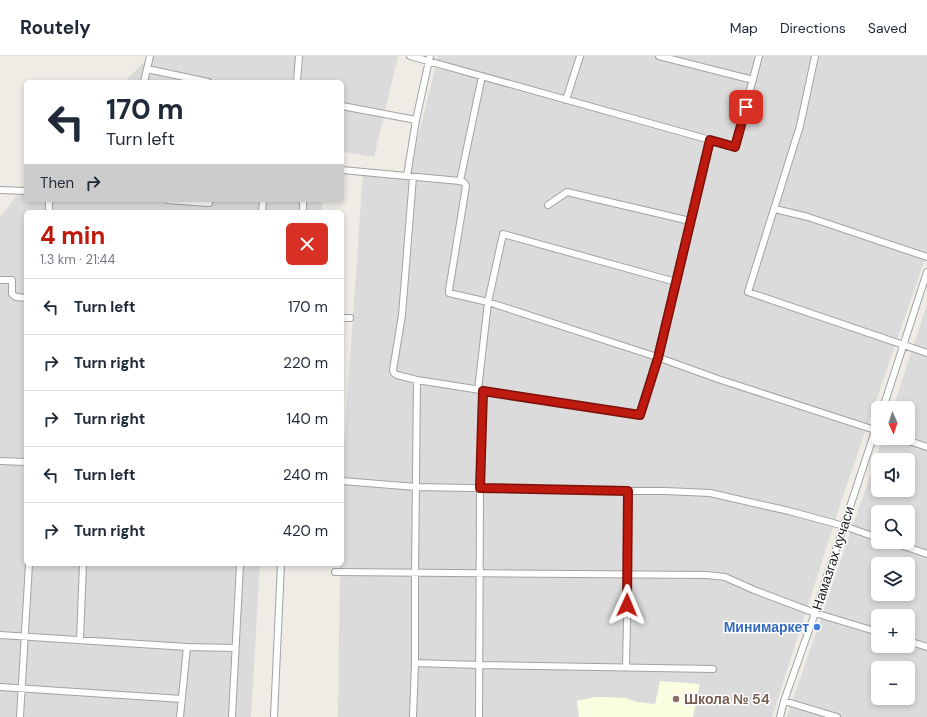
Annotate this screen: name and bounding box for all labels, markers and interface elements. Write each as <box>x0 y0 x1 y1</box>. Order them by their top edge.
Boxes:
text: Routely <box>20 15 91 40</box>
text: Map <box>730 19 758 37</box>
text: Directions <box>780 19 846 37</box>
text: Saved <box>868 19 907 37</box>
pin <box>729 90 763 124</box>
text: 170 m <box>106 91 184 128</box>
icon: left <box>40 96 92 148</box>
icon: arrive <box>735 96 757 118</box>
text: Turn left <box>106 127 175 151</box>
icon: right <box>82 172 104 194</box>
text: Then <box>40 173 74 193</box>
text: 4 min <box>40 220 105 251</box>
button: close <box>286 223 328 265</box>
text: 1.3 km · 21:44 <box>40 251 115 268</box>
icon: left <box>40 296 62 318</box>
text: Turn left <box>74 297 135 317</box>
text: 170 m <box>288 297 328 317</box>
icon: right <box>40 352 62 374</box>
text: Turn right <box>74 353 145 373</box>
text: 220 m <box>283 353 328 373</box>
north arrow <box>871 401 915 445</box>
map controls <box>871 401 915 705</box>
icon: right <box>40 408 62 430</box>
text: Turn right <box>74 409 145 429</box>
text: 140 m <box>287 409 328 429</box>
button: sound <box>871 453 915 497</box>
icon: left <box>40 464 62 486</box>
text: Turn left <box>74 465 135 485</box>
text: 240 m <box>283 465 328 485</box>
street label: Намазгах кучаси <box>808 504 858 612</box>
button: search <box>871 505 915 549</box>
icon: right <box>40 520 62 542</box>
text: Turn right <box>74 521 145 541</box>
text: 420 m <box>283 521 328 541</box>
button: layers <box>871 557 915 601</box>
position arrow <box>606 584 648 626</box>
button: + <box>871 609 915 653</box>
place label: Минимаркет <box>724 618 809 636</box>
marker: Минимаркет <box>812 622 822 632</box>
button: − <box>871 661 915 705</box>
place label: Школа № 54 <box>684 690 770 708</box>
marker: Школа № 54 <box>671 694 681 704</box>

